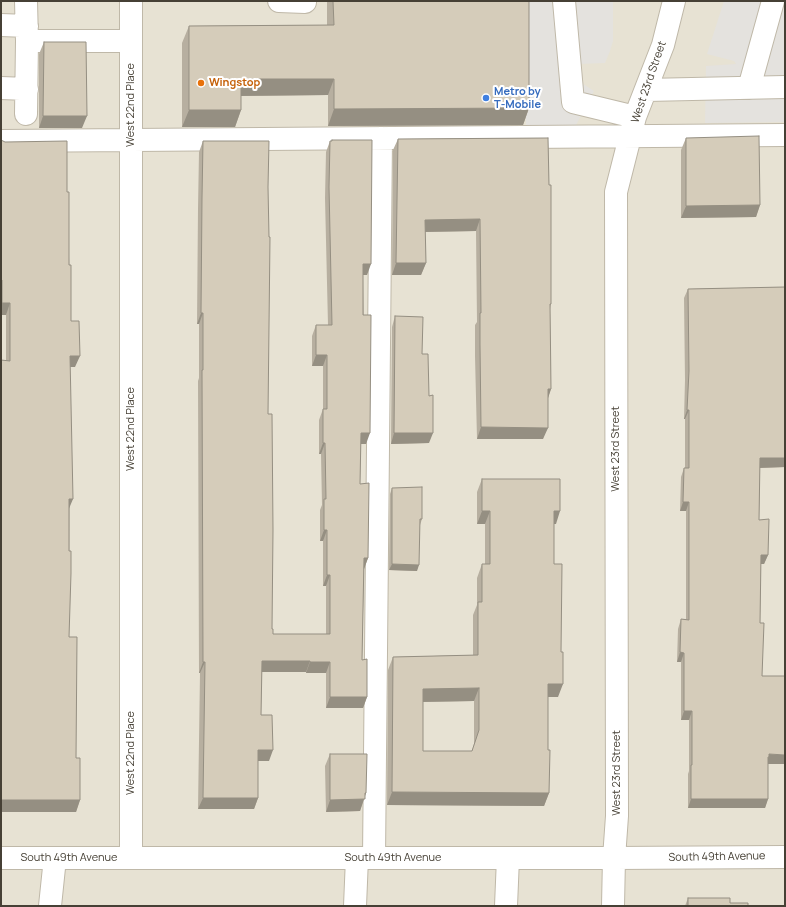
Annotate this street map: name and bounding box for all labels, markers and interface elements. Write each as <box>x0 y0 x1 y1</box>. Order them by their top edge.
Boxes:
street label: West 23rd Street <box>629 39 669 125</box>
street label: West 22nd Place <box>124 63 138 147</box>
place label: Wingstop <box>209 76 260 90</box>
marker: Wingstop <box>196 78 206 88</box>
place label: Metro by T-Mobile <box>494 85 541 111</box>
marker: Metro by T-Mobile <box>481 93 491 103</box>
street label: West 22nd Place <box>124 387 138 471</box>
street label: West 23rd Street <box>609 406 623 492</box>
street label: West 22nd Place <box>124 711 138 795</box>
street label: West 23rd Street <box>610 730 624 816</box>
street label: South 49th Avenue <box>668 850 766 864</box>
street label: South 49th Avenue <box>21 851 117 865</box>
street label: South 49th Avenue <box>345 851 441 865</box>

